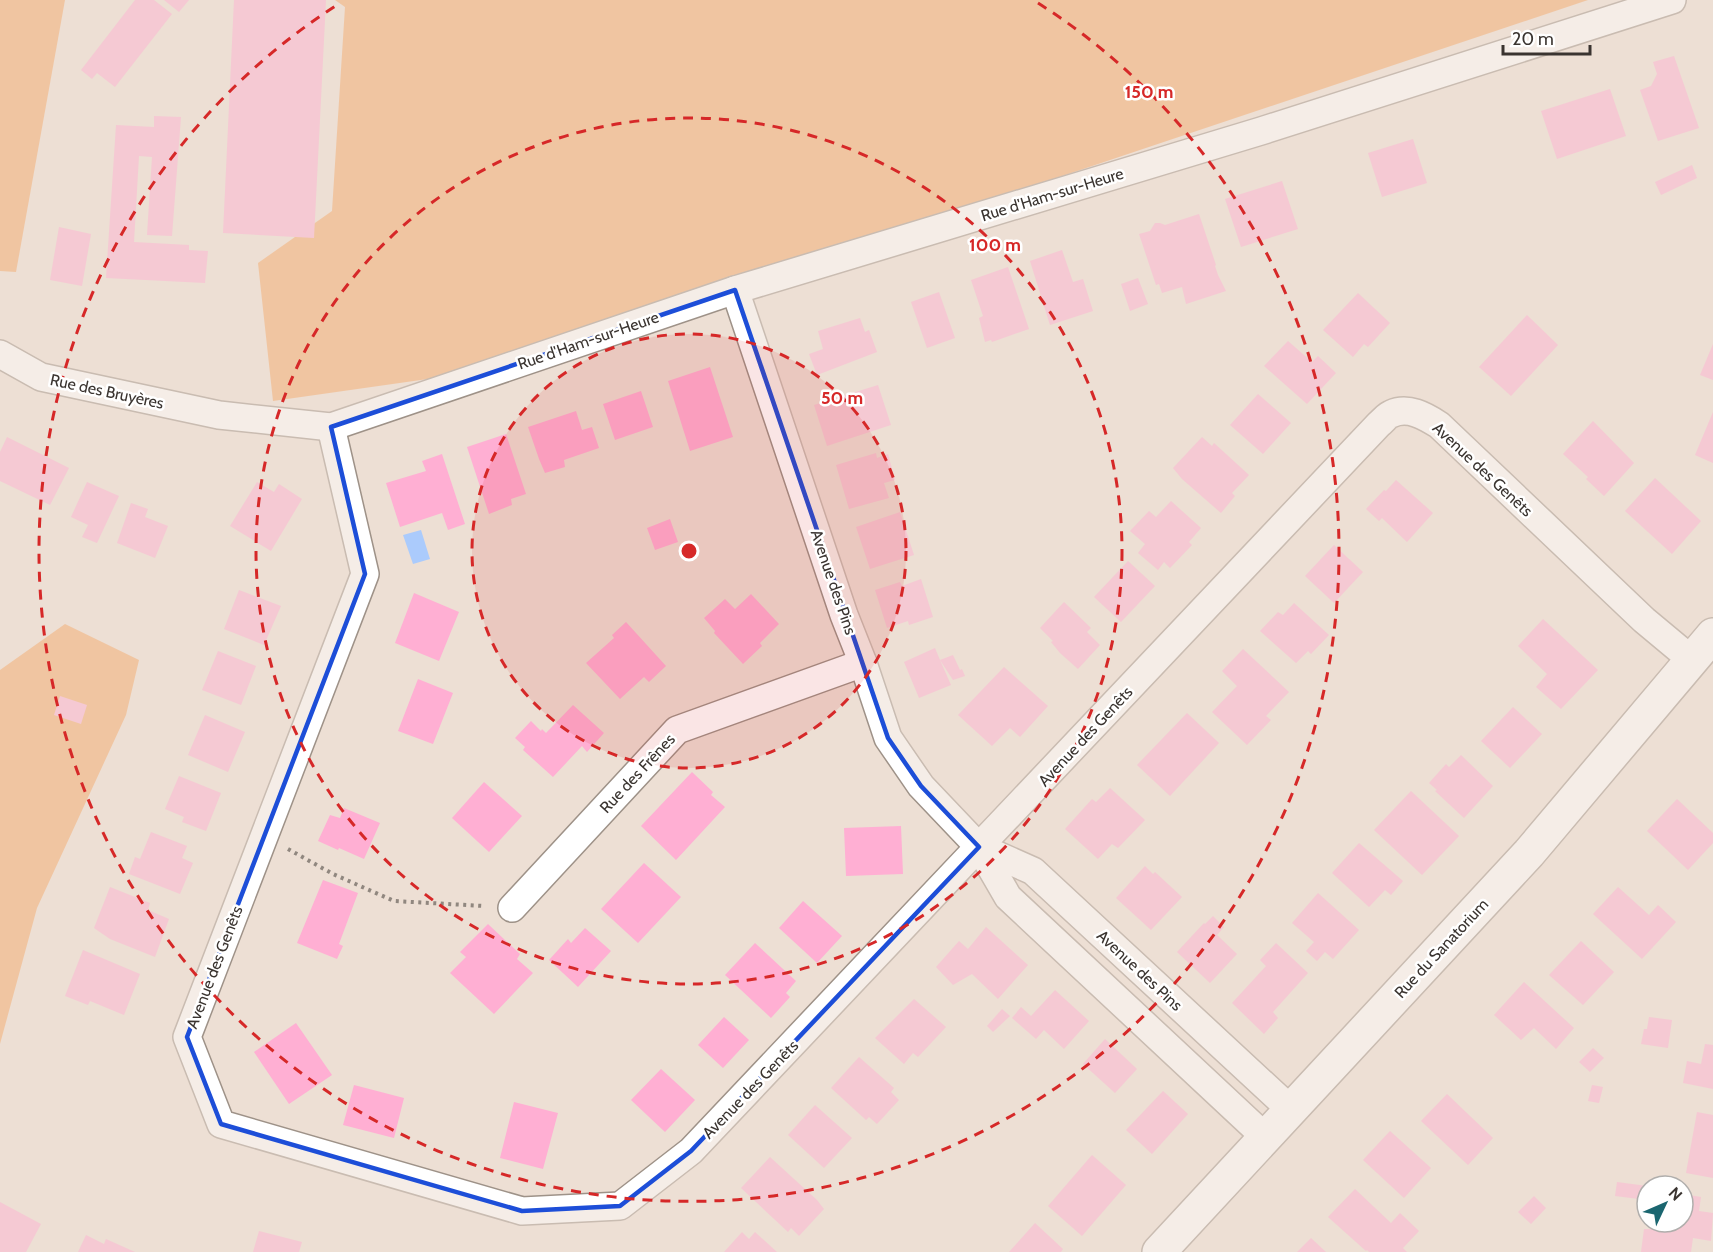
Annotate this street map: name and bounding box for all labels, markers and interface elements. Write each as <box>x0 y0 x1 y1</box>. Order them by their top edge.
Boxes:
scale bar <box>1503 18 1590 56</box>
text: 20 m <box>1512 28 1554 50</box>
text: 150 m <box>1125 81 1173 103</box>
street label: Rue d'Ham-sur-Heure <box>979 164 1126 225</box>
text: 100 m <box>969 234 1021 256</box>
street label: Rue d'Ham-sur-Heure <box>515 307 661 374</box>
street label: Rue des Bruyères <box>48 370 166 413</box>
text: 50 m <box>821 387 863 409</box>
street label: Avenue des Genêts <box>1429 418 1537 521</box>
street label: Avenue des Pins <box>807 527 860 637</box>
centre of rings <box>679 541 699 561</box>
street label: Avenue des Genêts <box>1034 682 1137 790</box>
street label: Rue des Frênes <box>596 730 679 817</box>
street label: Rue du Sanatorium <box>1390 895 1492 1002</box>
street label: Avenue des Genêts <box>182 903 247 1031</box>
street label: Avenue des Pins <box>1093 926 1187 1015</box>
street label: Avenue des Genêts <box>698 1036 802 1143</box>
north arrow <box>1635 1174 1695 1234</box>
text: N <box>1665 1183 1686 1205</box>

